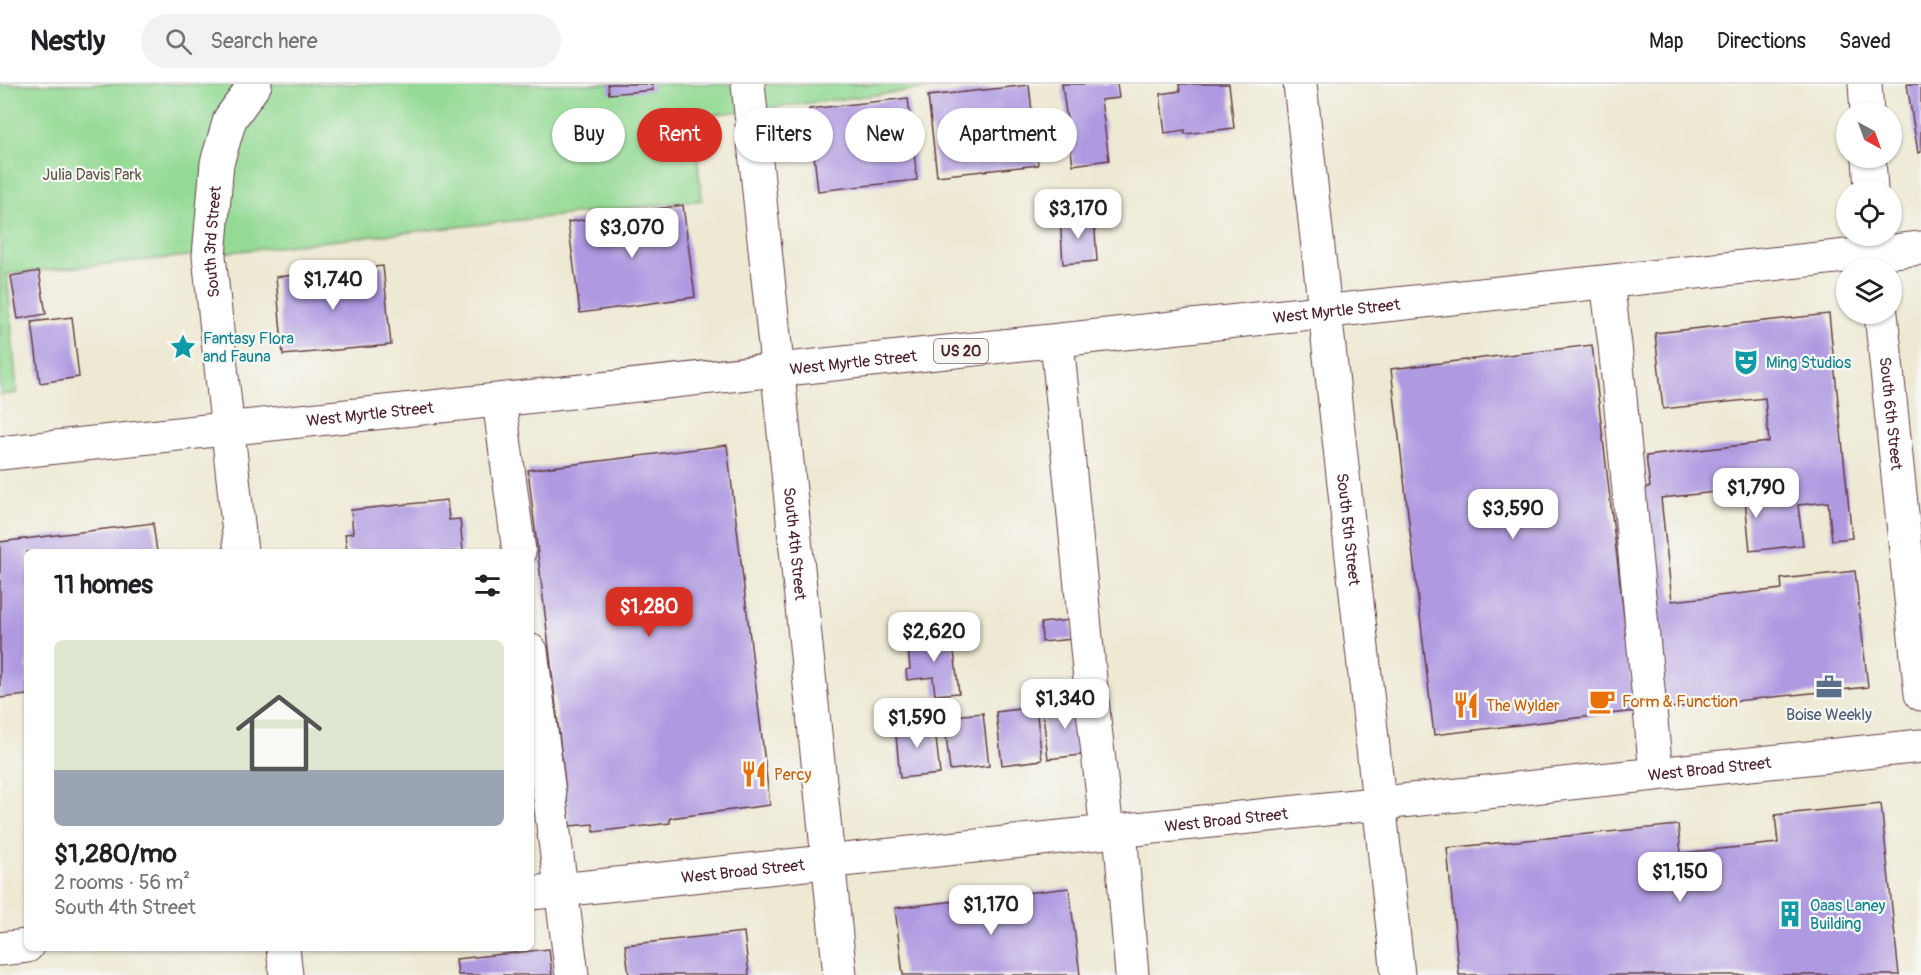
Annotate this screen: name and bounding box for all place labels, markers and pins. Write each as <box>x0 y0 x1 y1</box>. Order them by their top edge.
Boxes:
pin: $3,170 <box>1029 189 1127 240</box>
pin: $3,070 <box>583 208 681 259</box>
pin: $1,740 <box>284 260 382 311</box>
place label: Fantasy Flora and Fauna <box>203 329 294 367</box>
place icon: Fantasy Flora and Fauna <box>168 332 198 362</box>
theatre icon: Ming Studios <box>1731 347 1761 377</box>
place label: Ming Studios <box>1766 353 1851 373</box>
pin: $1,790 <box>1707 468 1805 519</box>
pin: $3,590 <box>1464 489 1562 540</box>
pin: $1,280 <box>600 587 698 638</box>
pin: $2,620 <box>885 612 983 663</box>
office icon: Boise Weekly <box>1814 672 1844 702</box>
pin: $1,340 <box>1016 679 1114 730</box>
cafe icon: Form & Function <box>1587 686 1617 716</box>
restaurant icon: The Wylder <box>1451 690 1481 720</box>
place label: Form & Function <box>1622 692 1738 712</box>
place label: The Wylder <box>1486 696 1560 716</box>
pin: $1,590 <box>868 698 966 749</box>
place label: Boise Weekly <box>1786 705 1872 725</box>
restaurant icon: Percy <box>739 759 769 789</box>
place label: Percy <box>774 765 812 785</box>
pin: $1,150 <box>1631 852 1729 903</box>
pin: $1,170 <box>942 885 1040 936</box>
place label: Oaas Laney Building <box>1810 896 1886 934</box>
building icon: Oaas Laney Building <box>1775 899 1805 929</box>

